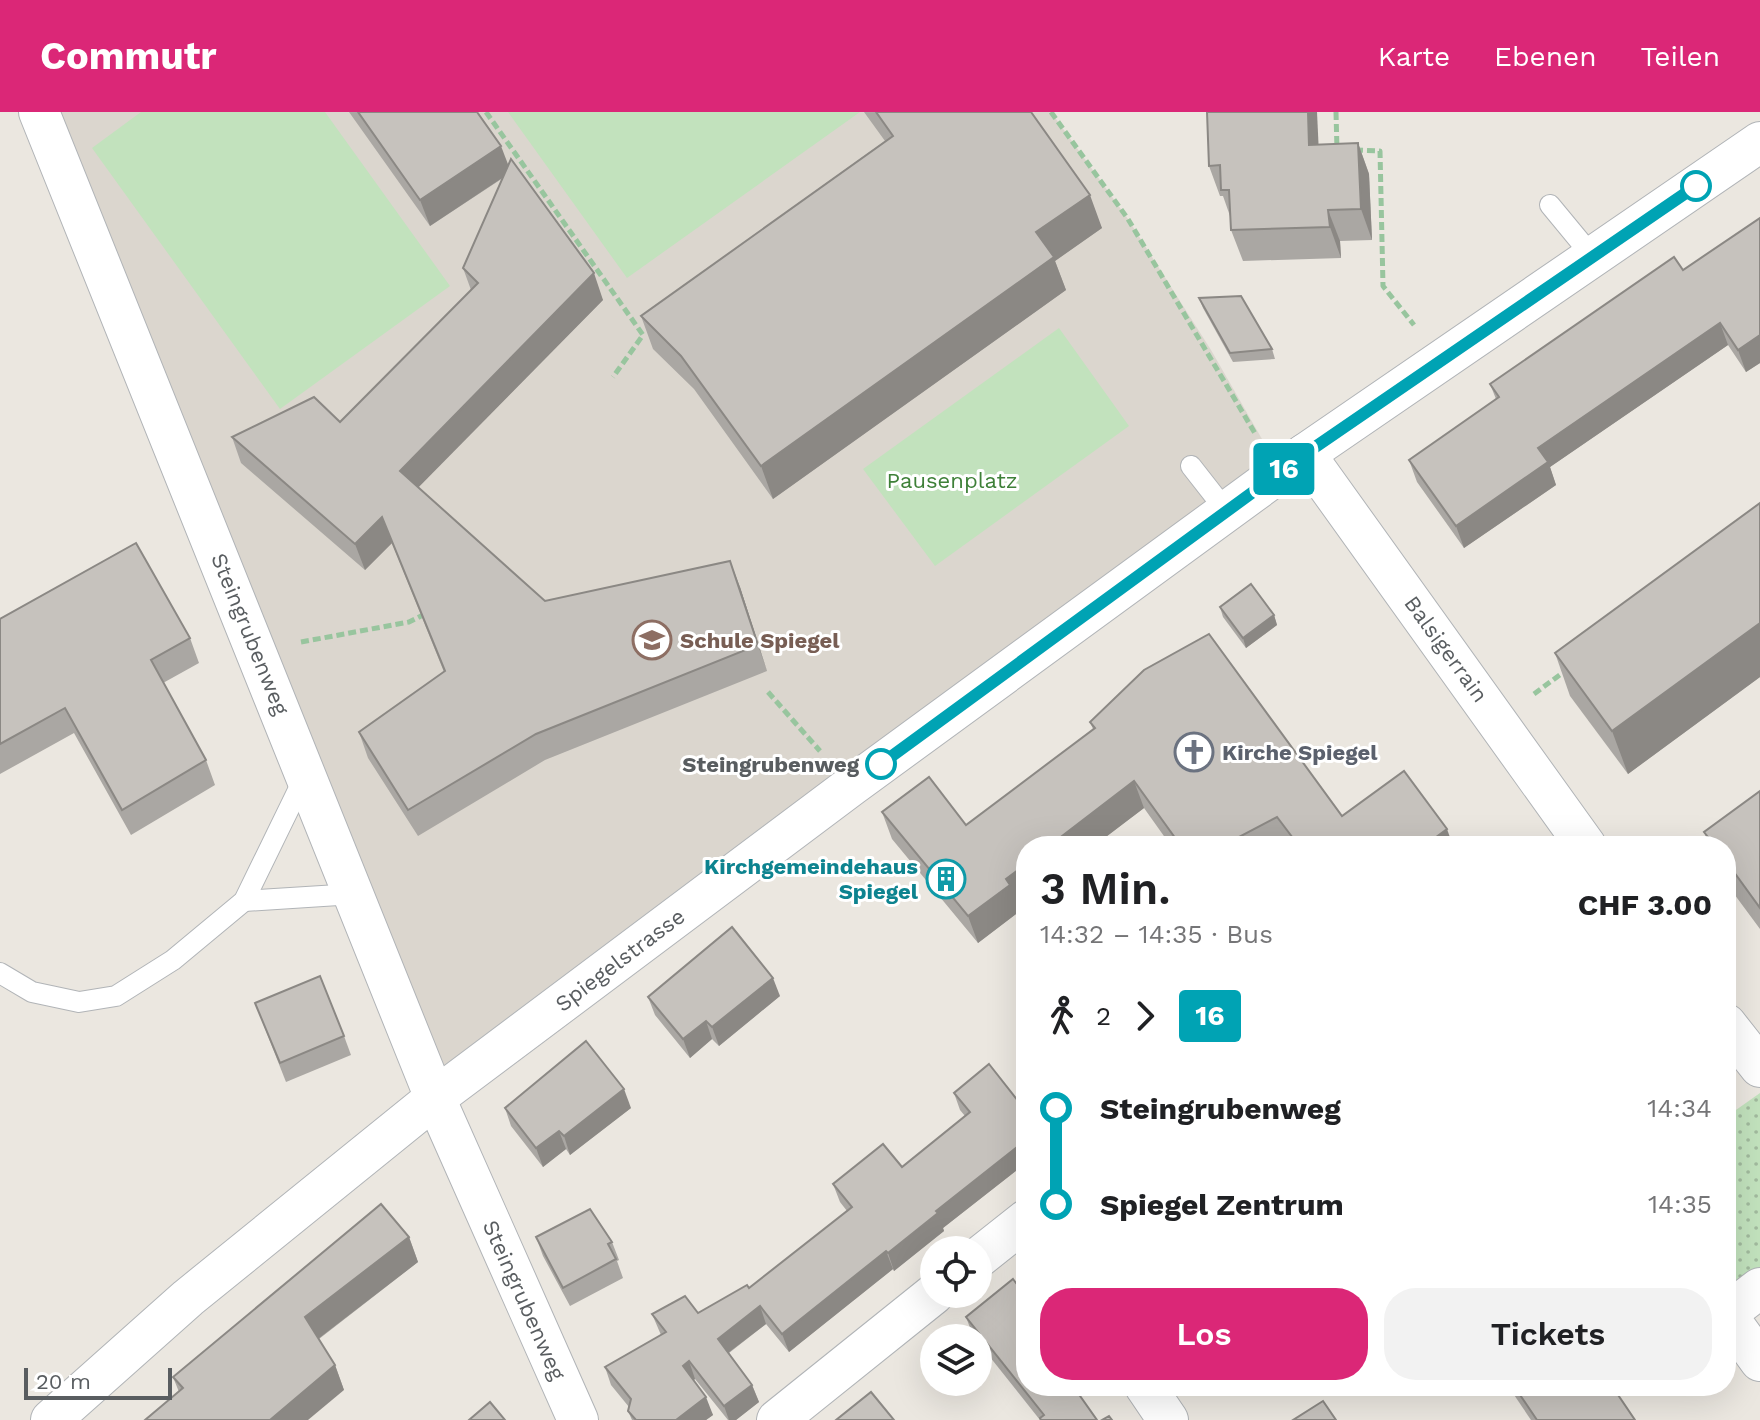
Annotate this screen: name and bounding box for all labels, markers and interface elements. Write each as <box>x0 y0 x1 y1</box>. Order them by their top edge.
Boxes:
text: Commutr <box>40 34 217 78</box>
text: Karte <box>1378 40 1450 73</box>
text: Ebenen <box>1494 40 1597 73</box>
text: Teilen <box>1641 40 1720 73</box>
unlabelled marker <box>1681 171 1711 201</box>
line badge: 16 <box>1248 443 1320 495</box>
text: 16 <box>1269 452 1299 485</box>
park label: Pausenplatz <box>887 468 1017 493</box>
street label: Steingrubenweg <box>206 550 294 719</box>
street label: Balsigerrain <box>1399 591 1493 707</box>
school or university icon: Schule Spiegel <box>631 619 673 661</box>
place label: Schule Spiegel <box>680 628 840 653</box>
church icon: Kirche Spiegel <box>1173 731 1215 773</box>
place label: Kirche Spiegel <box>1222 740 1378 765</box>
marker: Steingrubenweg <box>866 749 896 779</box>
place label: Steingrubenweg <box>682 752 860 777</box>
place label: Kirchgemeindehaus Spiegel <box>704 854 919 904</box>
building icon: Kirchgemeindehaus Spiegel <box>925 858 967 900</box>
text: 3 Min. <box>1040 863 1171 915</box>
text: CHF 3.00 <box>1578 887 1712 922</box>
street label: Spiegelstrasse <box>550 903 690 1017</box>
text: 14:32 – 14:35 · Bus <box>1040 919 1273 949</box>
icon: walk <box>1040 994 1084 1038</box>
icon: forward <box>1123 994 1167 1038</box>
text: 16 <box>1195 999 1225 1032</box>
text: 2 <box>1096 1001 1111 1031</box>
text: Steingrubenweg <box>1100 1091 1341 1126</box>
text: 14:34 <box>1647 1093 1712 1123</box>
text: Spiegel Zentrum <box>1100 1187 1344 1222</box>
text: 14:35 <box>1648 1189 1712 1219</box>
street label: Steingrubenweg <box>478 1216 571 1384</box>
map controls <box>920 1236 992 1396</box>
button: locate <box>920 1236 992 1308</box>
button: Los <box>1040 1288 1368 1380</box>
button: Tickets <box>1384 1288 1712 1380</box>
button: layers <box>920 1324 992 1396</box>
scale bar <box>24 1364 172 1400</box>
text: 20 m <box>36 1369 91 1394</box>

